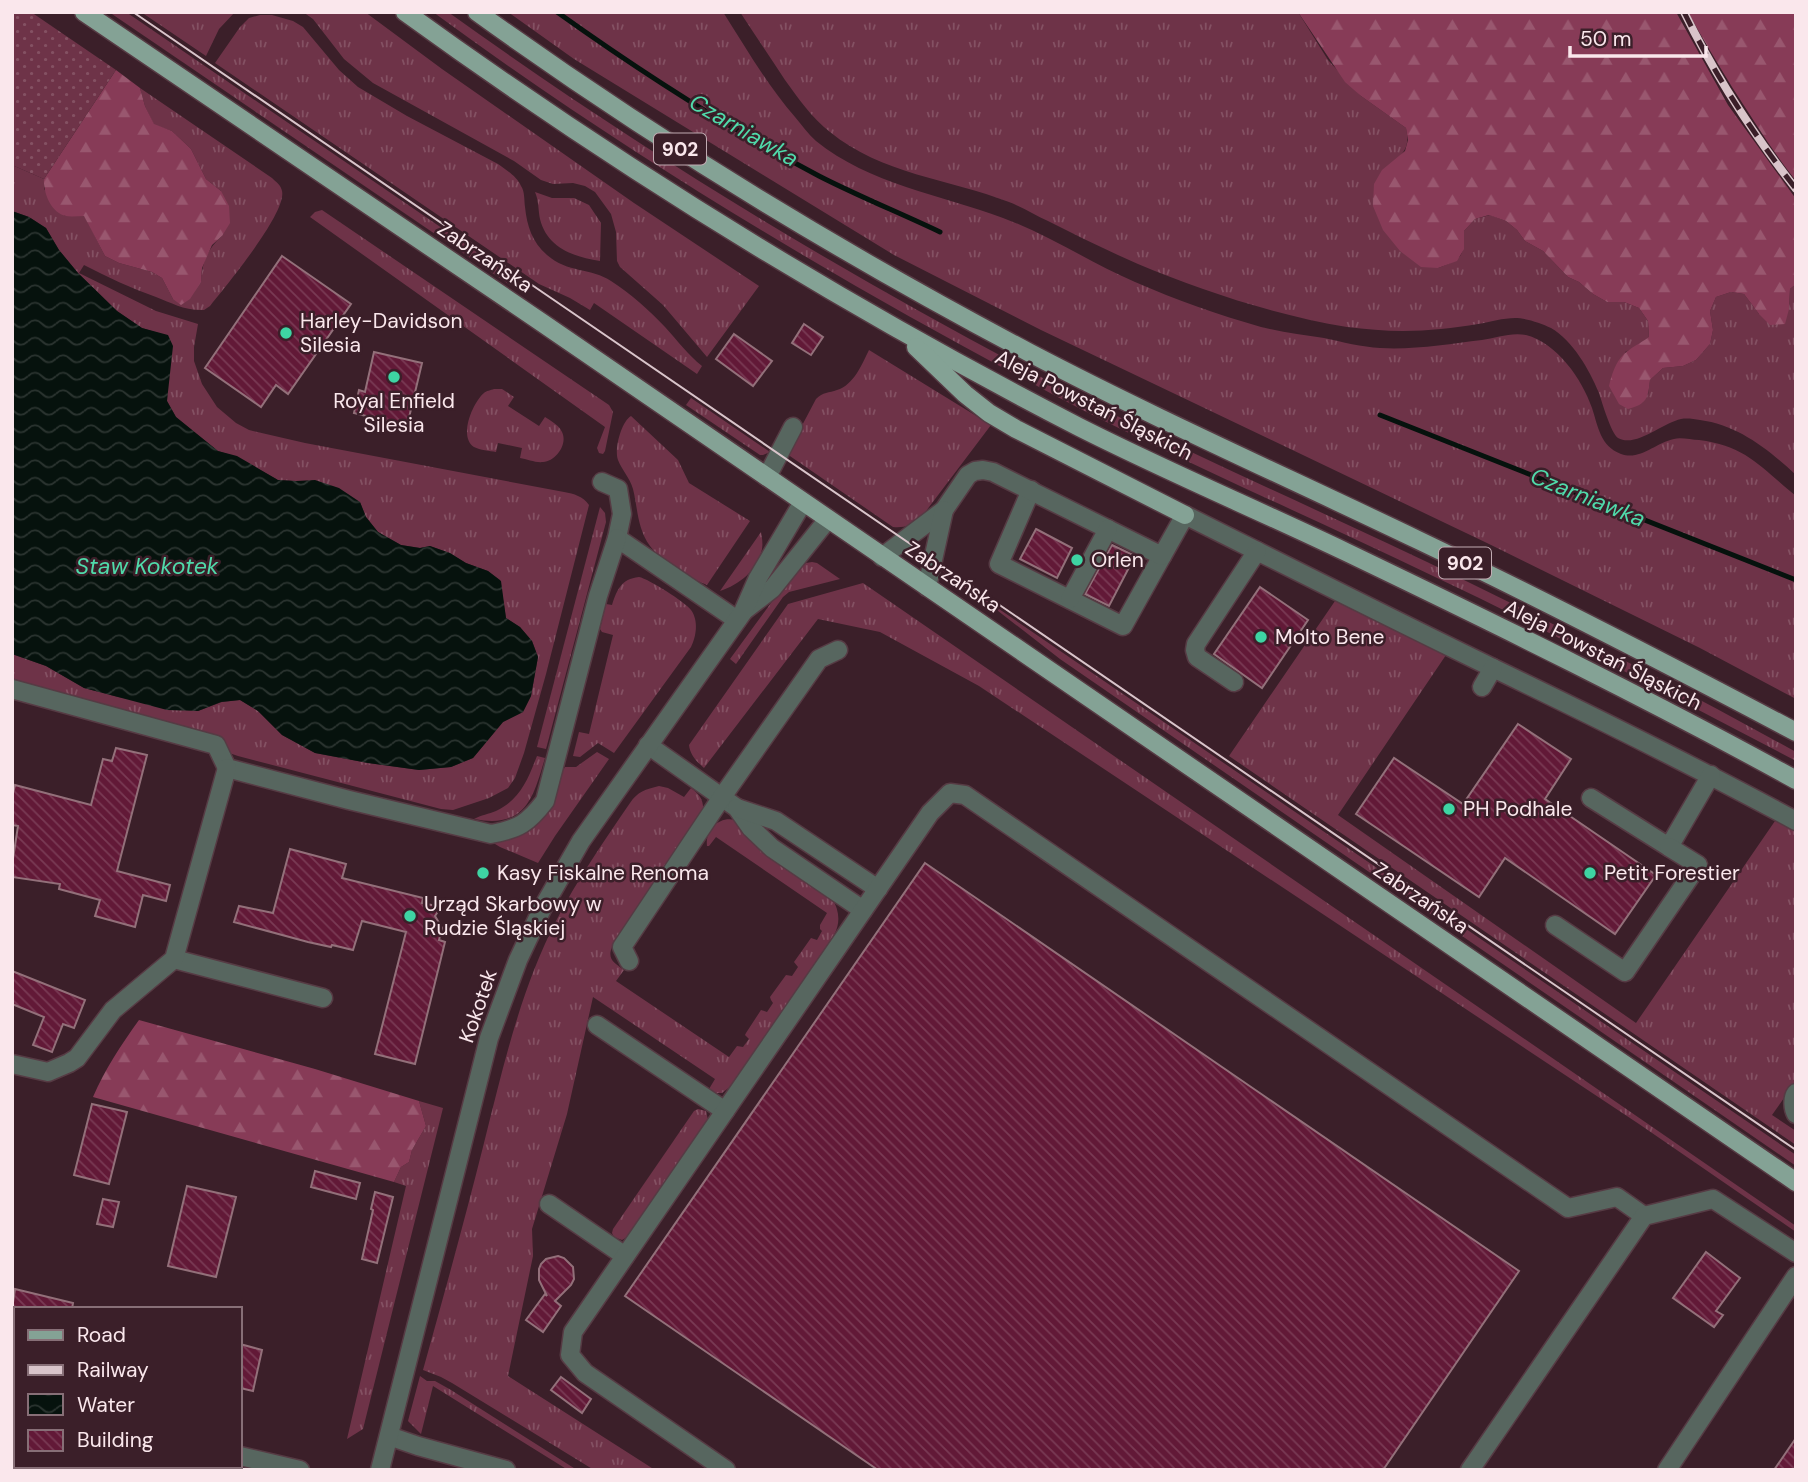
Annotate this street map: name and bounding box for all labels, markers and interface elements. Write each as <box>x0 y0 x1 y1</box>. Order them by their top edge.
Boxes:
scale bar <box>1570 14 1706 58</box>
text: 50 m <box>1580 25 1631 53</box>
water label: Czarniawka <box>684 87 804 173</box>
road number: 902 <box>654 134 706 164</box>
street label: Zabrzańska <box>432 215 538 299</box>
place label: Harley-Davidson Silesia <box>300 307 463 359</box>
marker: Harley-Davidson Silesia <box>278 325 294 341</box>
street label: Aleja Powstań Śląskich <box>990 343 1198 467</box>
marker: Royal Enfield Silesia <box>386 369 402 385</box>
place label: Royal Enfield Silesia <box>333 387 455 439</box>
water label: Czarniawka <box>1526 460 1650 534</box>
street label: Zabrzańska <box>900 535 1006 619</box>
place label: Orlen <box>1091 546 1144 574</box>
road number: 902 <box>1439 548 1491 578</box>
water label: Staw Kokotek <box>75 551 219 581</box>
marker: Orlen <box>1069 552 1085 568</box>
street label: Aleja Powstań Śląskich <box>1499 593 1707 717</box>
place label: Molto Bene <box>1275 623 1384 651</box>
marker: Molto Bene <box>1253 629 1269 645</box>
place label: PH Podhale <box>1463 795 1572 823</box>
marker: PH Podhale <box>1441 801 1457 817</box>
street label: Zabrzańska <box>1368 856 1474 940</box>
place label: Kasy Fiskalne Renoma <box>497 859 709 887</box>
place label: Petit Forestier <box>1604 859 1740 887</box>
marker: Kasy Fiskalne Renoma <box>475 865 491 881</box>
marker: Petit Forestier <box>1582 865 1598 881</box>
place label: Urząd Skarbowy w Rudzie Śląskiej <box>424 890 602 942</box>
marker: Urząd Skarbowy w Rudzie Śląskiej <box>402 908 418 924</box>
street label: Kokotek <box>452 965 504 1047</box>
legend <box>14 1307 242 1468</box>
text: Road <box>77 1321 126 1349</box>
text: Railway <box>77 1356 149 1384</box>
text: Water <box>77 1391 135 1419</box>
text: Building <box>77 1426 154 1454</box>

